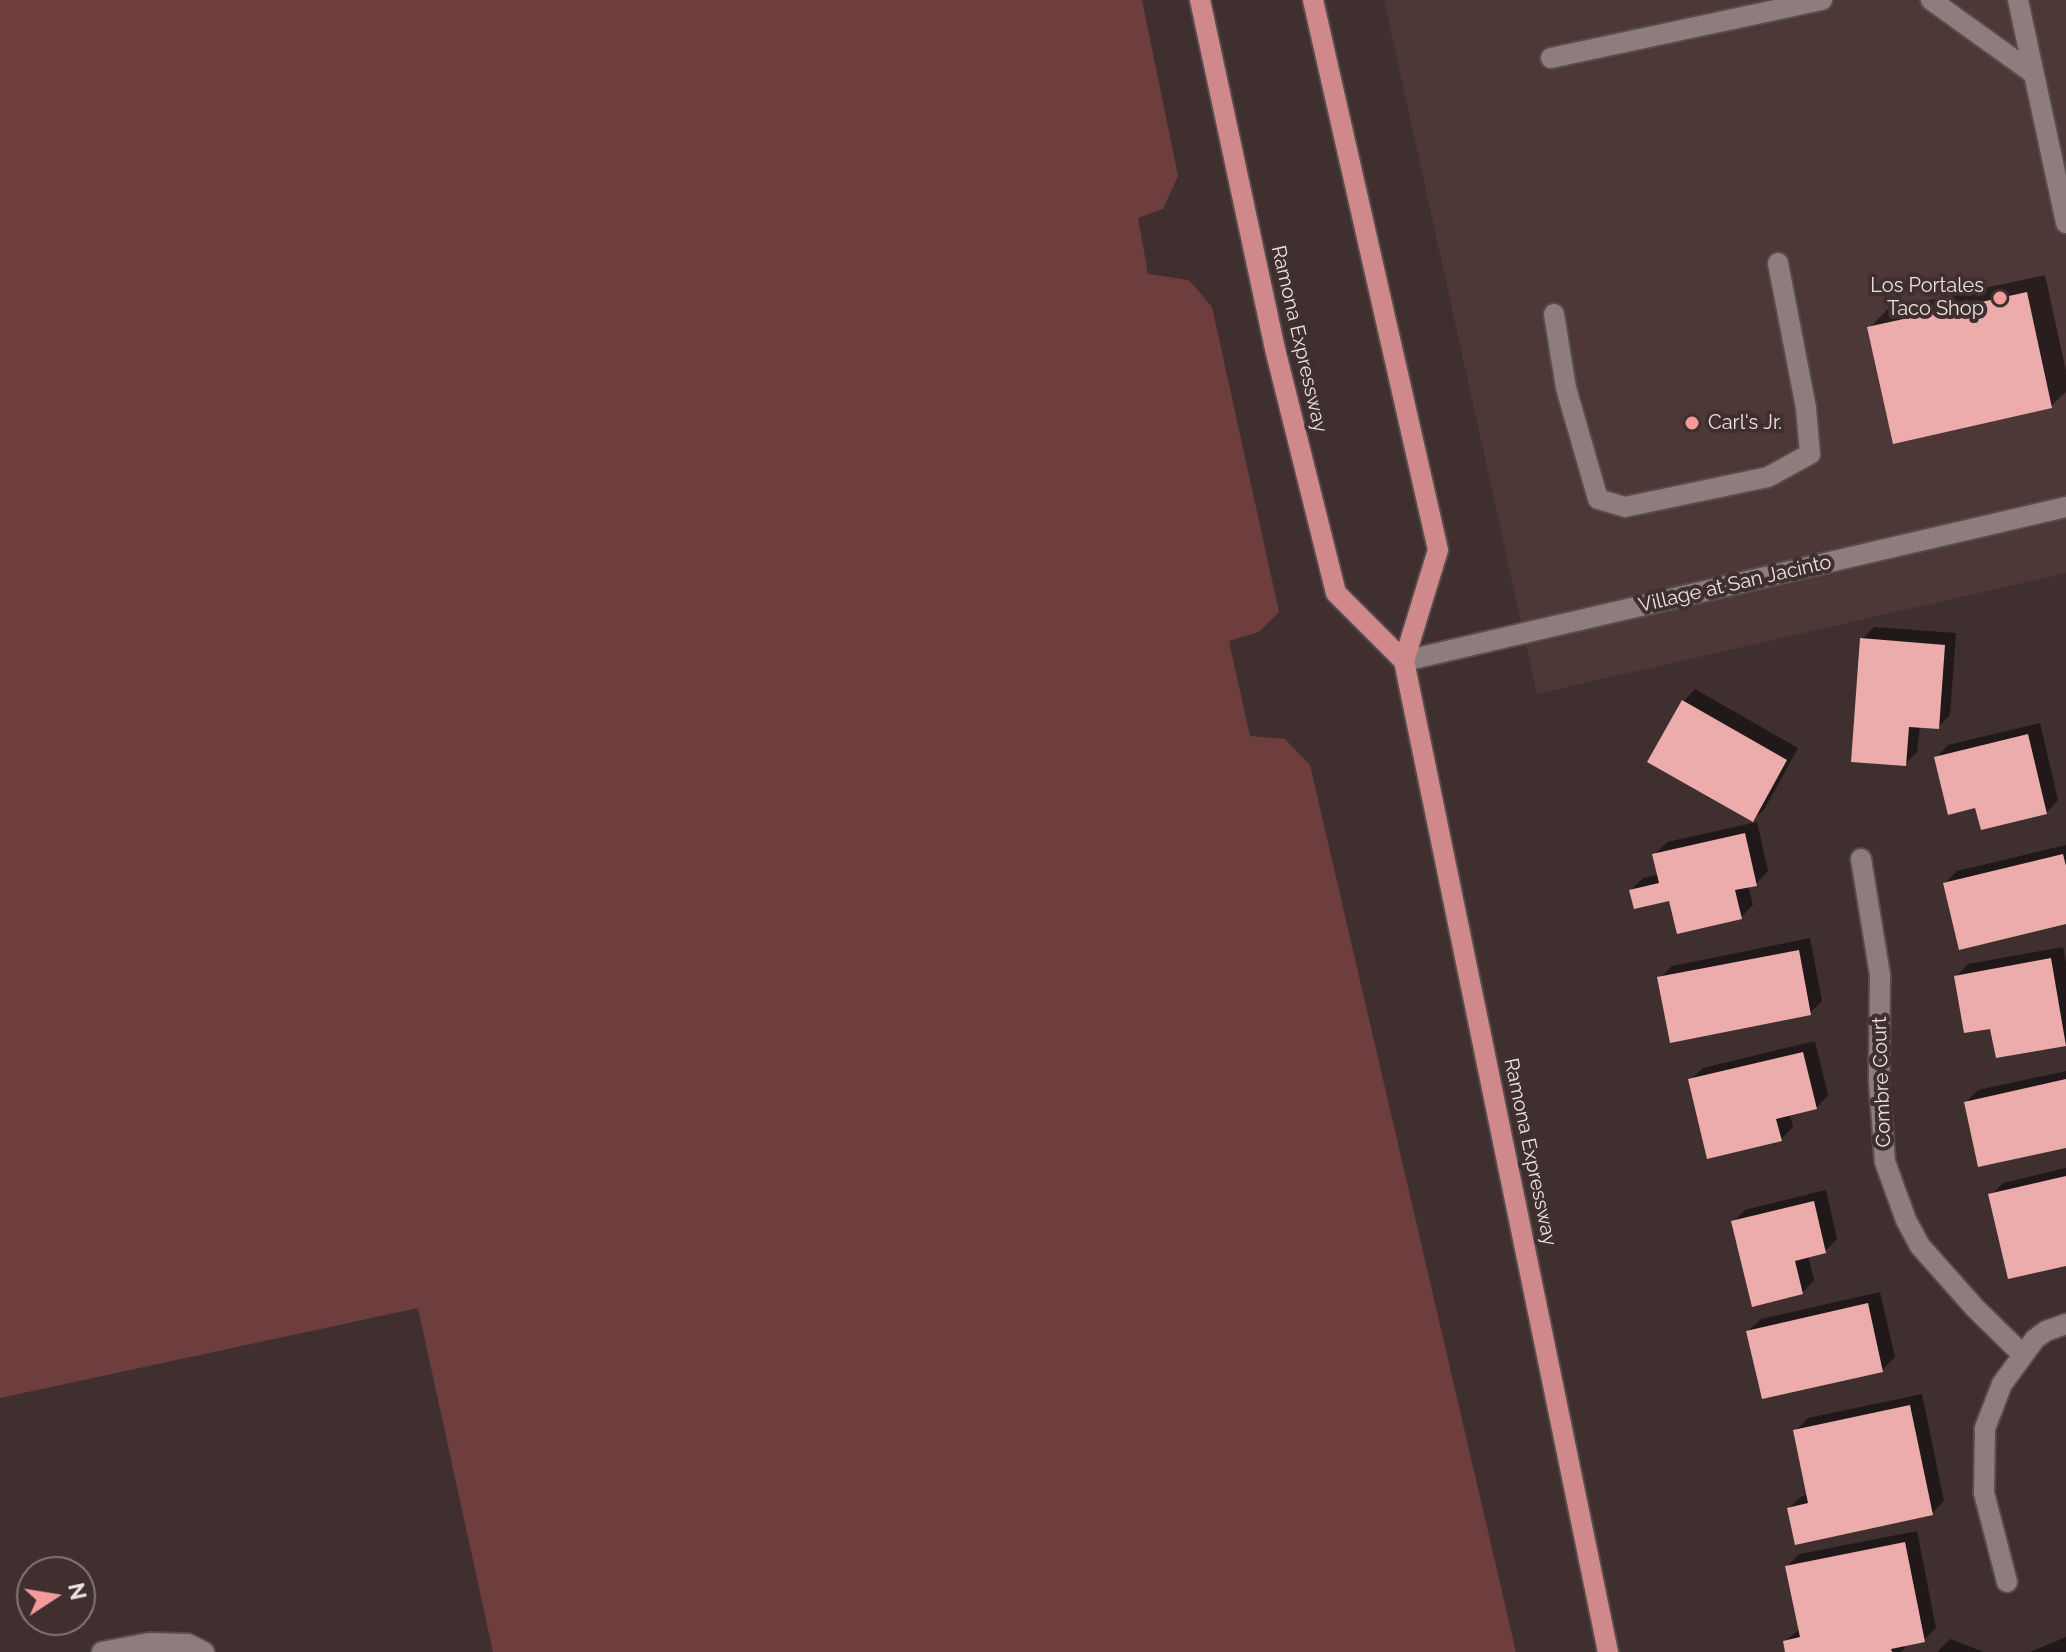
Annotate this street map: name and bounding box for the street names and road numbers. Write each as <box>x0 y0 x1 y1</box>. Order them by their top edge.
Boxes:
street label: Ramona Expressway <box>1266 243 1332 435</box>
street label: Village at San Jacinto <box>1636 550 1834 618</box>
street label: Combre Court <box>1868 1016 1896 1148</box>
street label: Ramona Expressway <box>1498 1056 1562 1248</box>

